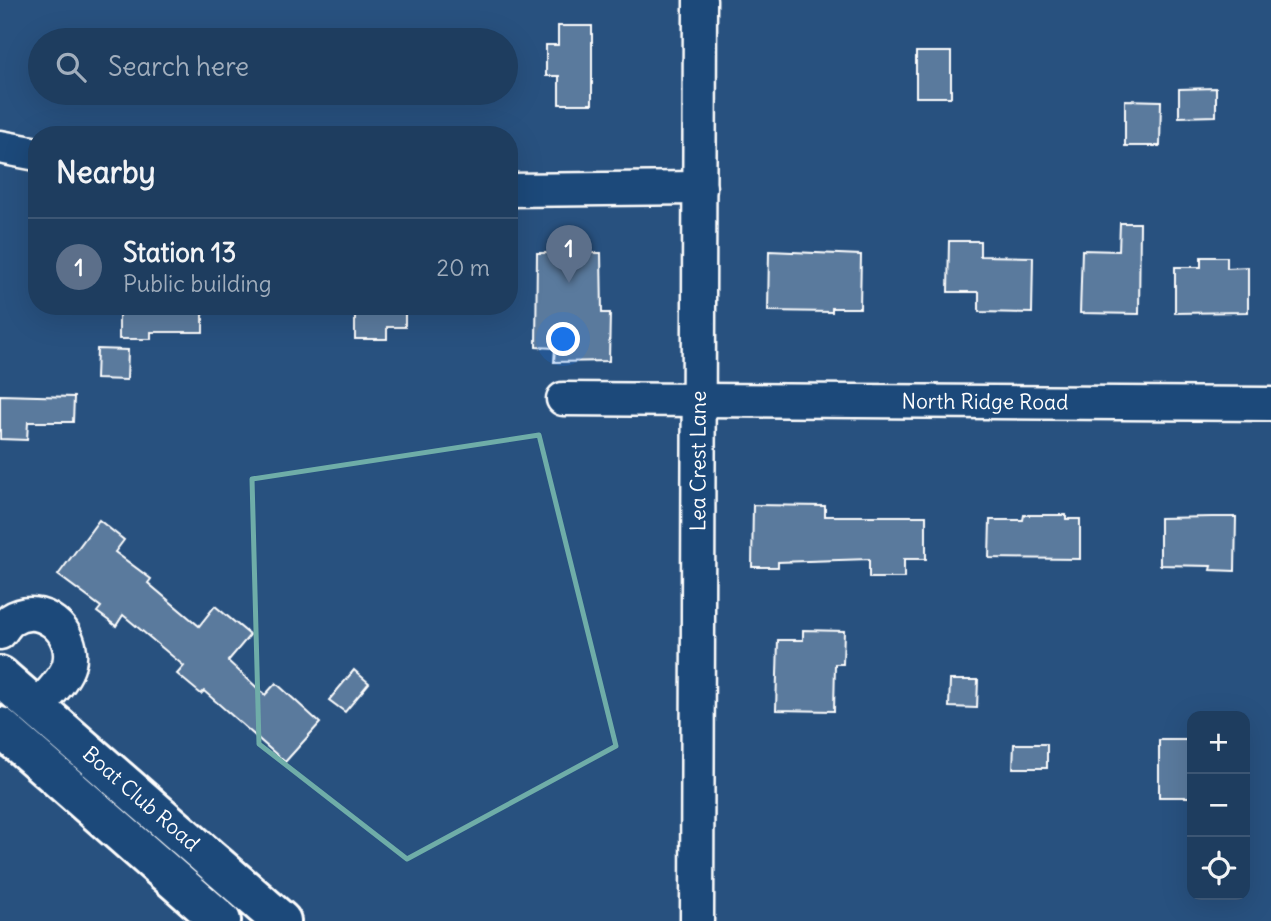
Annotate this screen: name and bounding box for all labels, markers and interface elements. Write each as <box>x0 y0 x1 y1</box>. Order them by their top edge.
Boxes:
search box <box>28 28 518 105</box>
icon: search <box>52 48 90 86</box>
text: Search here <box>108 50 249 83</box>
text: Nearby <box>56 153 156 191</box>
pin: 1 <box>546 225 592 283</box>
text: Station 13 <box>123 236 236 269</box>
text: 1 <box>74 253 84 282</box>
text: 20 m <box>437 253 490 282</box>
text: Public building <box>123 269 272 298</box>
your location <box>546 322 580 356</box>
street label: North Ridge Road <box>902 387 1068 416</box>
street label: Lea Crest Lane <box>684 391 712 531</box>
map controls <box>1187 711 1250 900</box>
button: + <box>1187 711 1250 774</box>
street label: Boat Club Road <box>77 740 205 857</box>
button: − <box>1187 774 1250 837</box>
button: locate <box>1187 837 1250 900</box>

